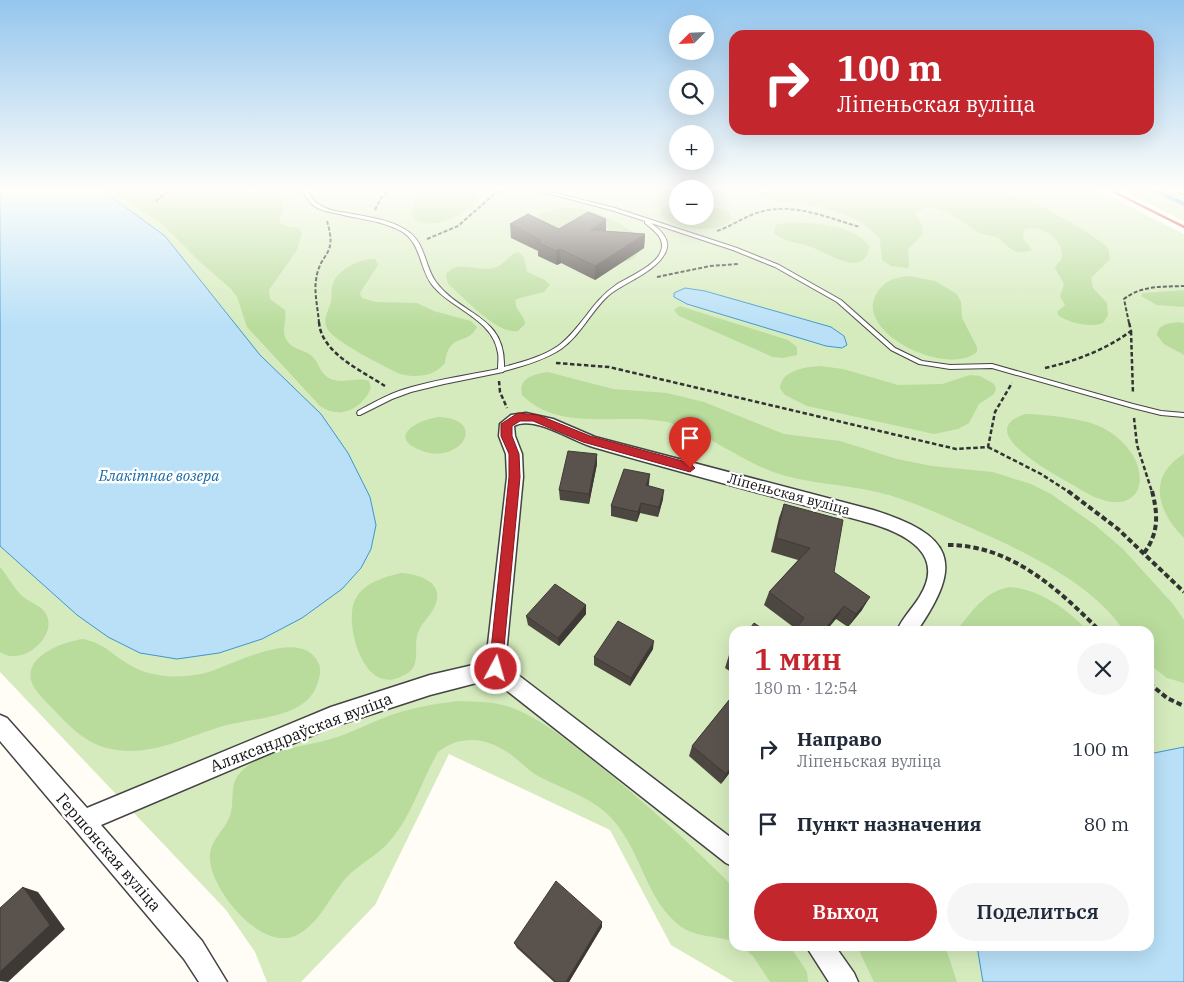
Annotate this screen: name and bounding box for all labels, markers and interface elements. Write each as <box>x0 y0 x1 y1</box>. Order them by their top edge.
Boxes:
north arrow <box>669 15 714 60</box>
map controls <box>669 15 714 225</box>
text: 100 m <box>837 45 942 91</box>
icon: right <box>754 50 819 115</box>
button: search <box>669 70 714 115</box>
text: Ліпеньская вуліца <box>837 89 1035 118</box>
button: + <box>669 125 714 170</box>
button: − <box>669 180 714 225</box>
pin <box>669 417 711 468</box>
icon: arrive <box>676 424 704 452</box>
water label: Блакітнае возера <box>98 466 220 485</box>
street label: Ліпеньская вуліца <box>726 469 853 519</box>
text: 1 мин <box>754 639 842 678</box>
position arrow <box>469 642 521 694</box>
button: close <box>1077 643 1129 695</box>
text: 180 m · 12:54 <box>754 678 857 698</box>
street label: Аляксандраўская вуліца <box>207 688 395 776</box>
text: Направо <box>797 727 882 751</box>
icon: right <box>754 735 782 763</box>
text: 100 m <box>1072 737 1129 761</box>
text: Ліпеньская вуліца <box>797 751 941 771</box>
street label: Гершонская вуліца <box>52 789 166 915</box>
icon: arrive <box>754 810 782 838</box>
text: Пункт назначения <box>797 812 981 836</box>
text: 80 m <box>1084 812 1129 836</box>
button: Выход <box>754 883 937 941</box>
button: Поделиться <box>947 883 1129 941</box>

